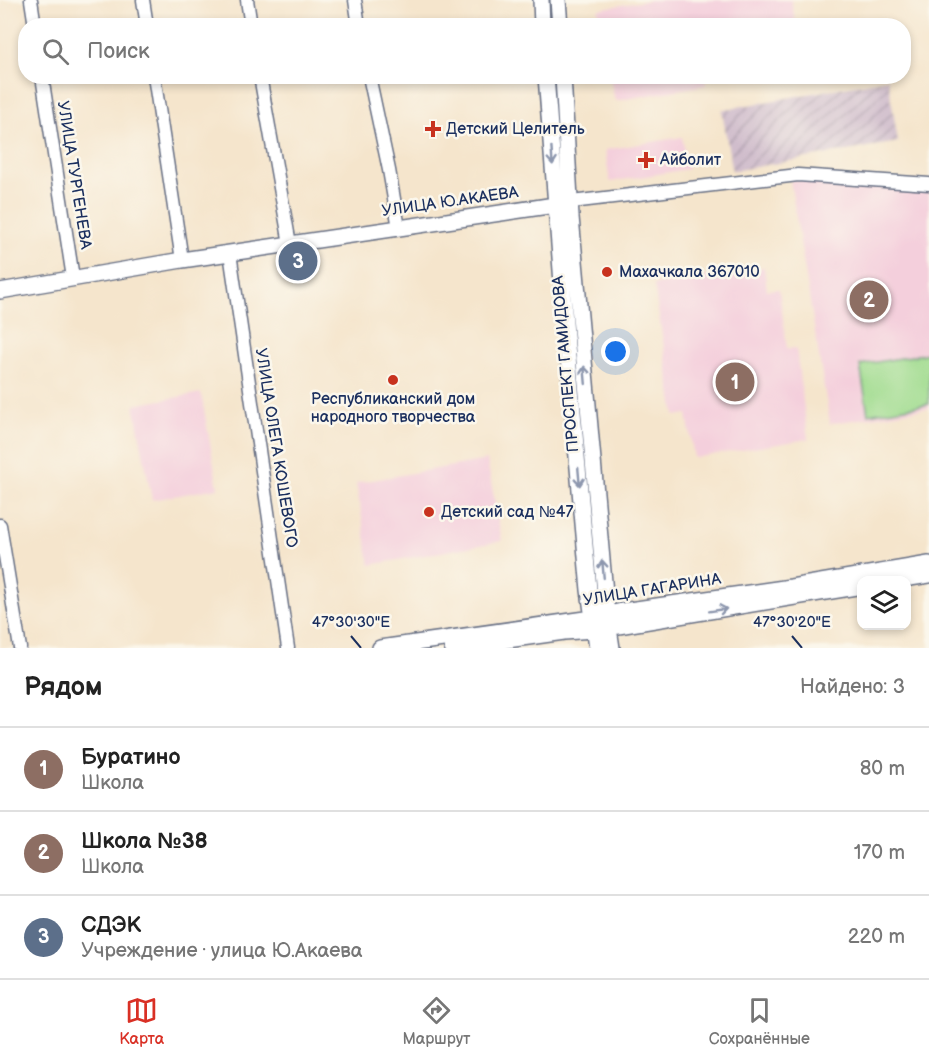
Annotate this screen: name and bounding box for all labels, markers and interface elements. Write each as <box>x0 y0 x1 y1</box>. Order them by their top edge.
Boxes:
search box <box>18 18 911 84</box>
icon: search <box>39 35 72 68</box>
text: Поиск <box>87 38 150 65</box>
street label: УЛИЦА ТУРГЕНЕВА <box>53 99 95 251</box>
marker: Детский Целитель <box>424 120 442 138</box>
place label: Детский Целитель <box>446 120 585 139</box>
one-way arrow <box>546 145 557 165</box>
marker: Айболит <box>637 151 655 169</box>
place label: Айболит <box>659 151 722 170</box>
street label: УЛИЦА Ю.АКАЕВА <box>381 183 520 221</box>
pin: 3 <box>278 238 318 284</box>
place label: Махачкала 367010 <box>619 263 760 282</box>
marker: Махачкала 367010 <box>600 265 614 279</box>
street label: ПРОСПЕКТ ГАМИДОВА <box>549 275 583 453</box>
pin: 2 <box>850 278 888 322</box>
your location <box>601 337 630 366</box>
street label: УЛИЦА ОЛЕГА КОШЕВОГО <box>251 347 301 550</box>
pin: 1 <box>716 360 754 404</box>
one-way arrow <box>579 365 590 385</box>
marker: Республиканский дом народного творчества <box>386 373 400 387</box>
place label: Республиканский дом народного творчества <box>311 390 476 427</box>
one-way arrow <box>574 467 585 487</box>
place label: Детский сад №47 <box>441 503 573 522</box>
marker: Детский сад №47 <box>422 505 436 519</box>
one-way arrow <box>597 560 608 580</box>
street label: УЛИЦА ГАГАРИНА <box>582 570 723 610</box>
map controls <box>857 576 911 630</box>
button: layers <box>857 576 911 630</box>
one-way arrow <box>707 604 727 615</box>
text: 47°30'30"E <box>312 613 390 632</box>
text: 47°30'20"E <box>753 613 831 632</box>
text: Рядом <box>24 672 102 703</box>
text: Найдено: 3 <box>800 675 905 699</box>
text: Буратино <box>81 744 181 771</box>
text: 1 <box>39 757 48 781</box>
text: 80 m <box>860 757 905 781</box>
text: Школа <box>81 771 144 795</box>
text: Школа №38 <box>81 828 208 855</box>
text: 2 <box>38 841 49 865</box>
text: 170 m <box>854 841 905 865</box>
text: Школа <box>81 855 144 879</box>
text: СДЭК <box>81 912 141 939</box>
text: 3 <box>38 925 49 949</box>
text: 220 m <box>848 925 905 949</box>
text: Учреждение · улица Ю.Акаева <box>81 939 363 963</box>
tab: Карта <box>119 994 164 1049</box>
tab: Маршрут <box>402 994 471 1049</box>
tab: Сохранённые <box>709 994 810 1049</box>

